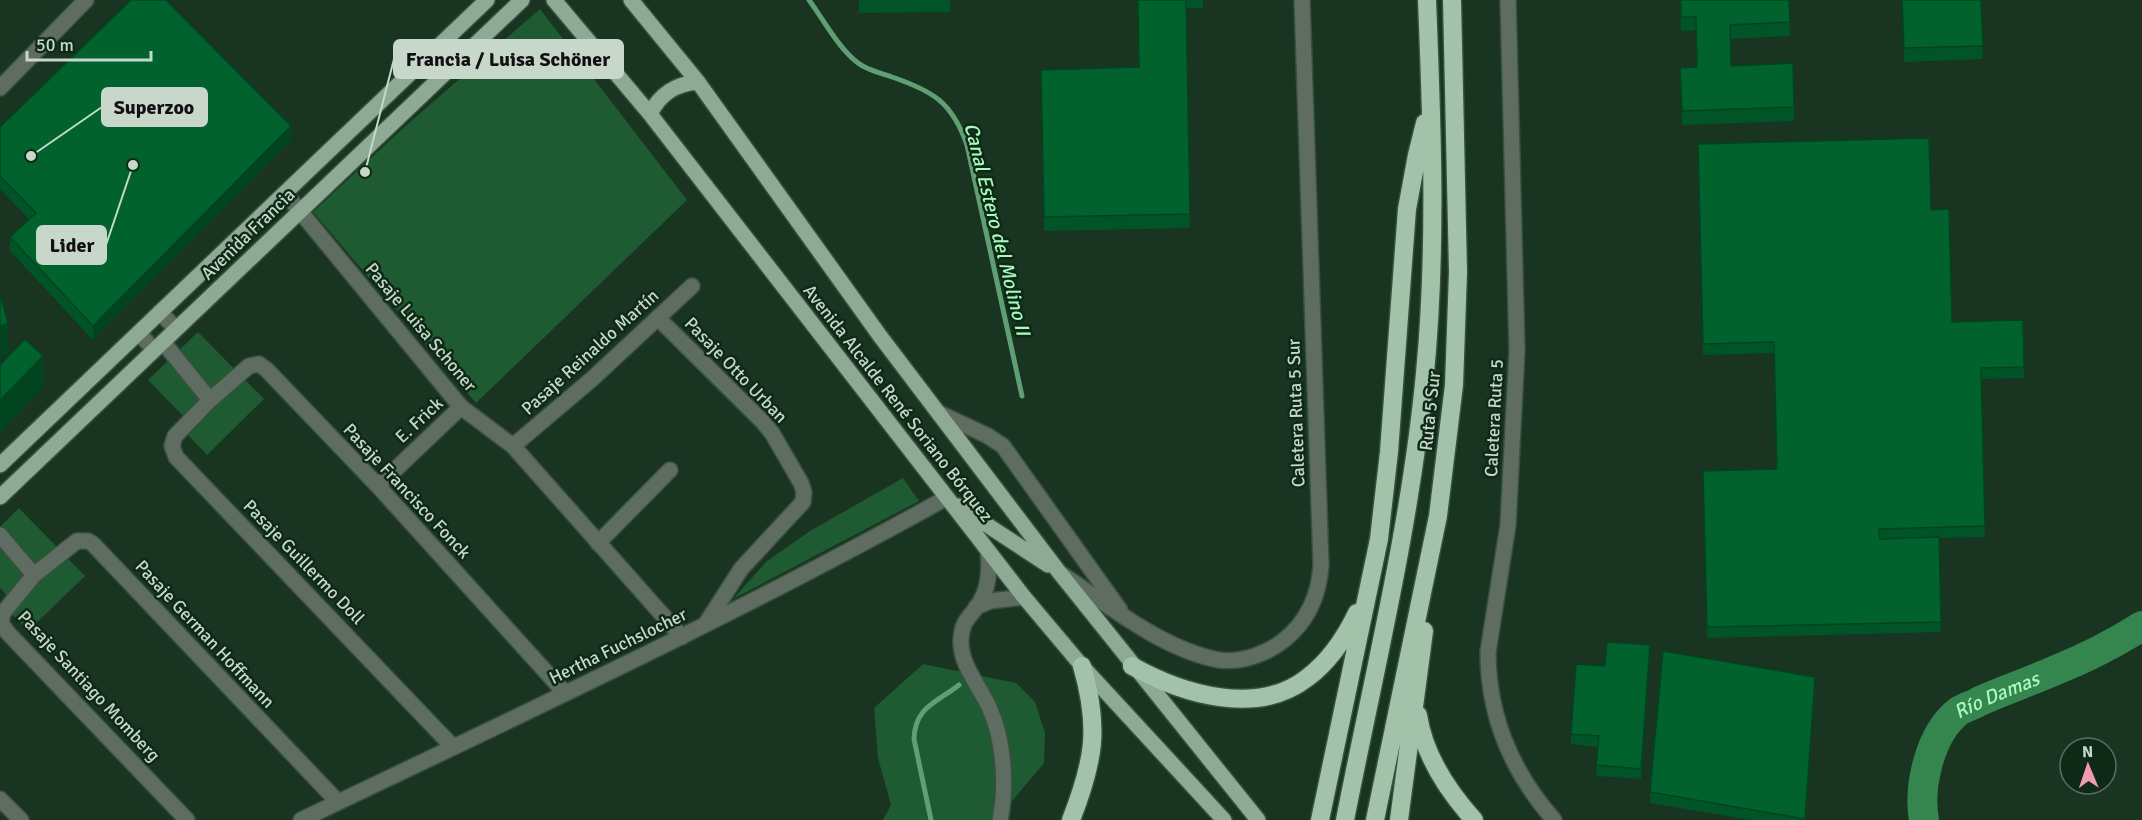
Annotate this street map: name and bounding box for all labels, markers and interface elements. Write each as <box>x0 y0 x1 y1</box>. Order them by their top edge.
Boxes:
scale bar <box>27 24 152 62</box>
text: 50 m <box>36 34 74 56</box>
callout: Francia / Luisa Schöner <box>394 40 623 78</box>
text: Francia / Luisa Schöner <box>406 47 610 72</box>
callout: Superzoo <box>102 88 207 126</box>
text: Superzoo <box>114 95 194 120</box>
water label: Canal Estero del Molino II <box>958 120 1036 340</box>
street label: Avenida Francia <box>196 184 300 284</box>
callout: Lider <box>37 226 106 264</box>
text: Lider <box>50 233 94 258</box>
street label: Pasaje Luisa Schoner <box>361 258 482 396</box>
street label: Avenida Alcalde René Soriano Bórquez <box>798 280 998 526</box>
street label: Pasaje Reinaldo Martín <box>517 285 663 419</box>
street label: Pasaje Otto Urban <box>680 312 792 428</box>
street label: Caletera Ruta 5 Sur <box>1282 338 1310 488</box>
street label: Caletera Ruta 5 <box>1480 358 1508 478</box>
street label: Ruta 5 Sur <box>1415 370 1445 452</box>
street label: E. Frick <box>391 392 447 448</box>
street label: Pasaje Francisco Fonck <box>339 419 475 563</box>
street label: Pasaje Guillermo Doll <box>239 495 369 629</box>
street label: Pasaje German Hoffmann <box>131 555 279 713</box>
street label: Hertha Fuchslocher <box>545 603 691 689</box>
street label: Pasaje Santiago Momberg <box>13 606 165 766</box>
water label: Río Damas <box>1949 665 2045 724</box>
north arrow <box>2058 736 2118 796</box>
text: N <box>2082 742 2093 762</box>

